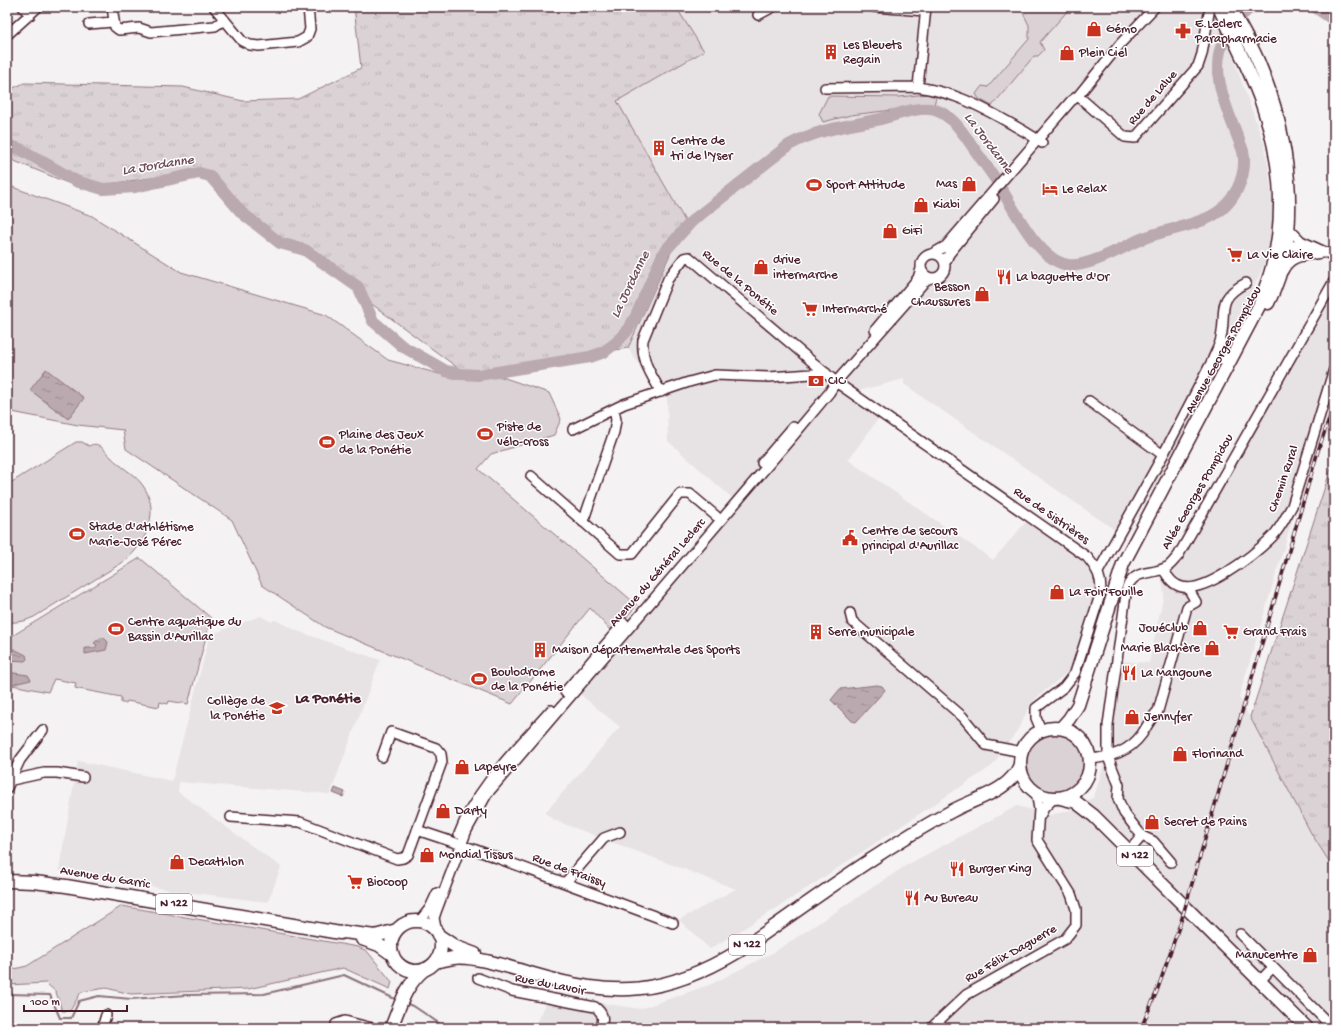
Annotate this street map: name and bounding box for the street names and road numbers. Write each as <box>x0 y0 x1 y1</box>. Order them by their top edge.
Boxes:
street label: Rue de Lalue <box>1125 67 1181 128</box>
street label: Rue de la Ponétie <box>699 247 781 319</box>
street label: Avenue Georges Pompidou <box>1183 284 1265 416</box>
street label: Allée Georges Pompidou <box>1159 432 1237 552</box>
street label: Chemin Rural <box>1266 444 1302 514</box>
street label: Rue de Sistrières <box>1010 484 1093 548</box>
street label: Avenue du Général Leclerc <box>607 515 710 630</box>
road number: N 122 <box>1117 846 1153 866</box>
street label: Rue de Fraissy <box>530 851 608 891</box>
street label: Avenue du Garric <box>59 863 152 893</box>
road number: N 122 <box>156 894 192 914</box>
street label: Rue Félix Daguerre <box>962 921 1060 986</box>
road number: N 122 <box>729 935 765 955</box>
street label: Rue du Lavoir <box>514 971 588 999</box>

